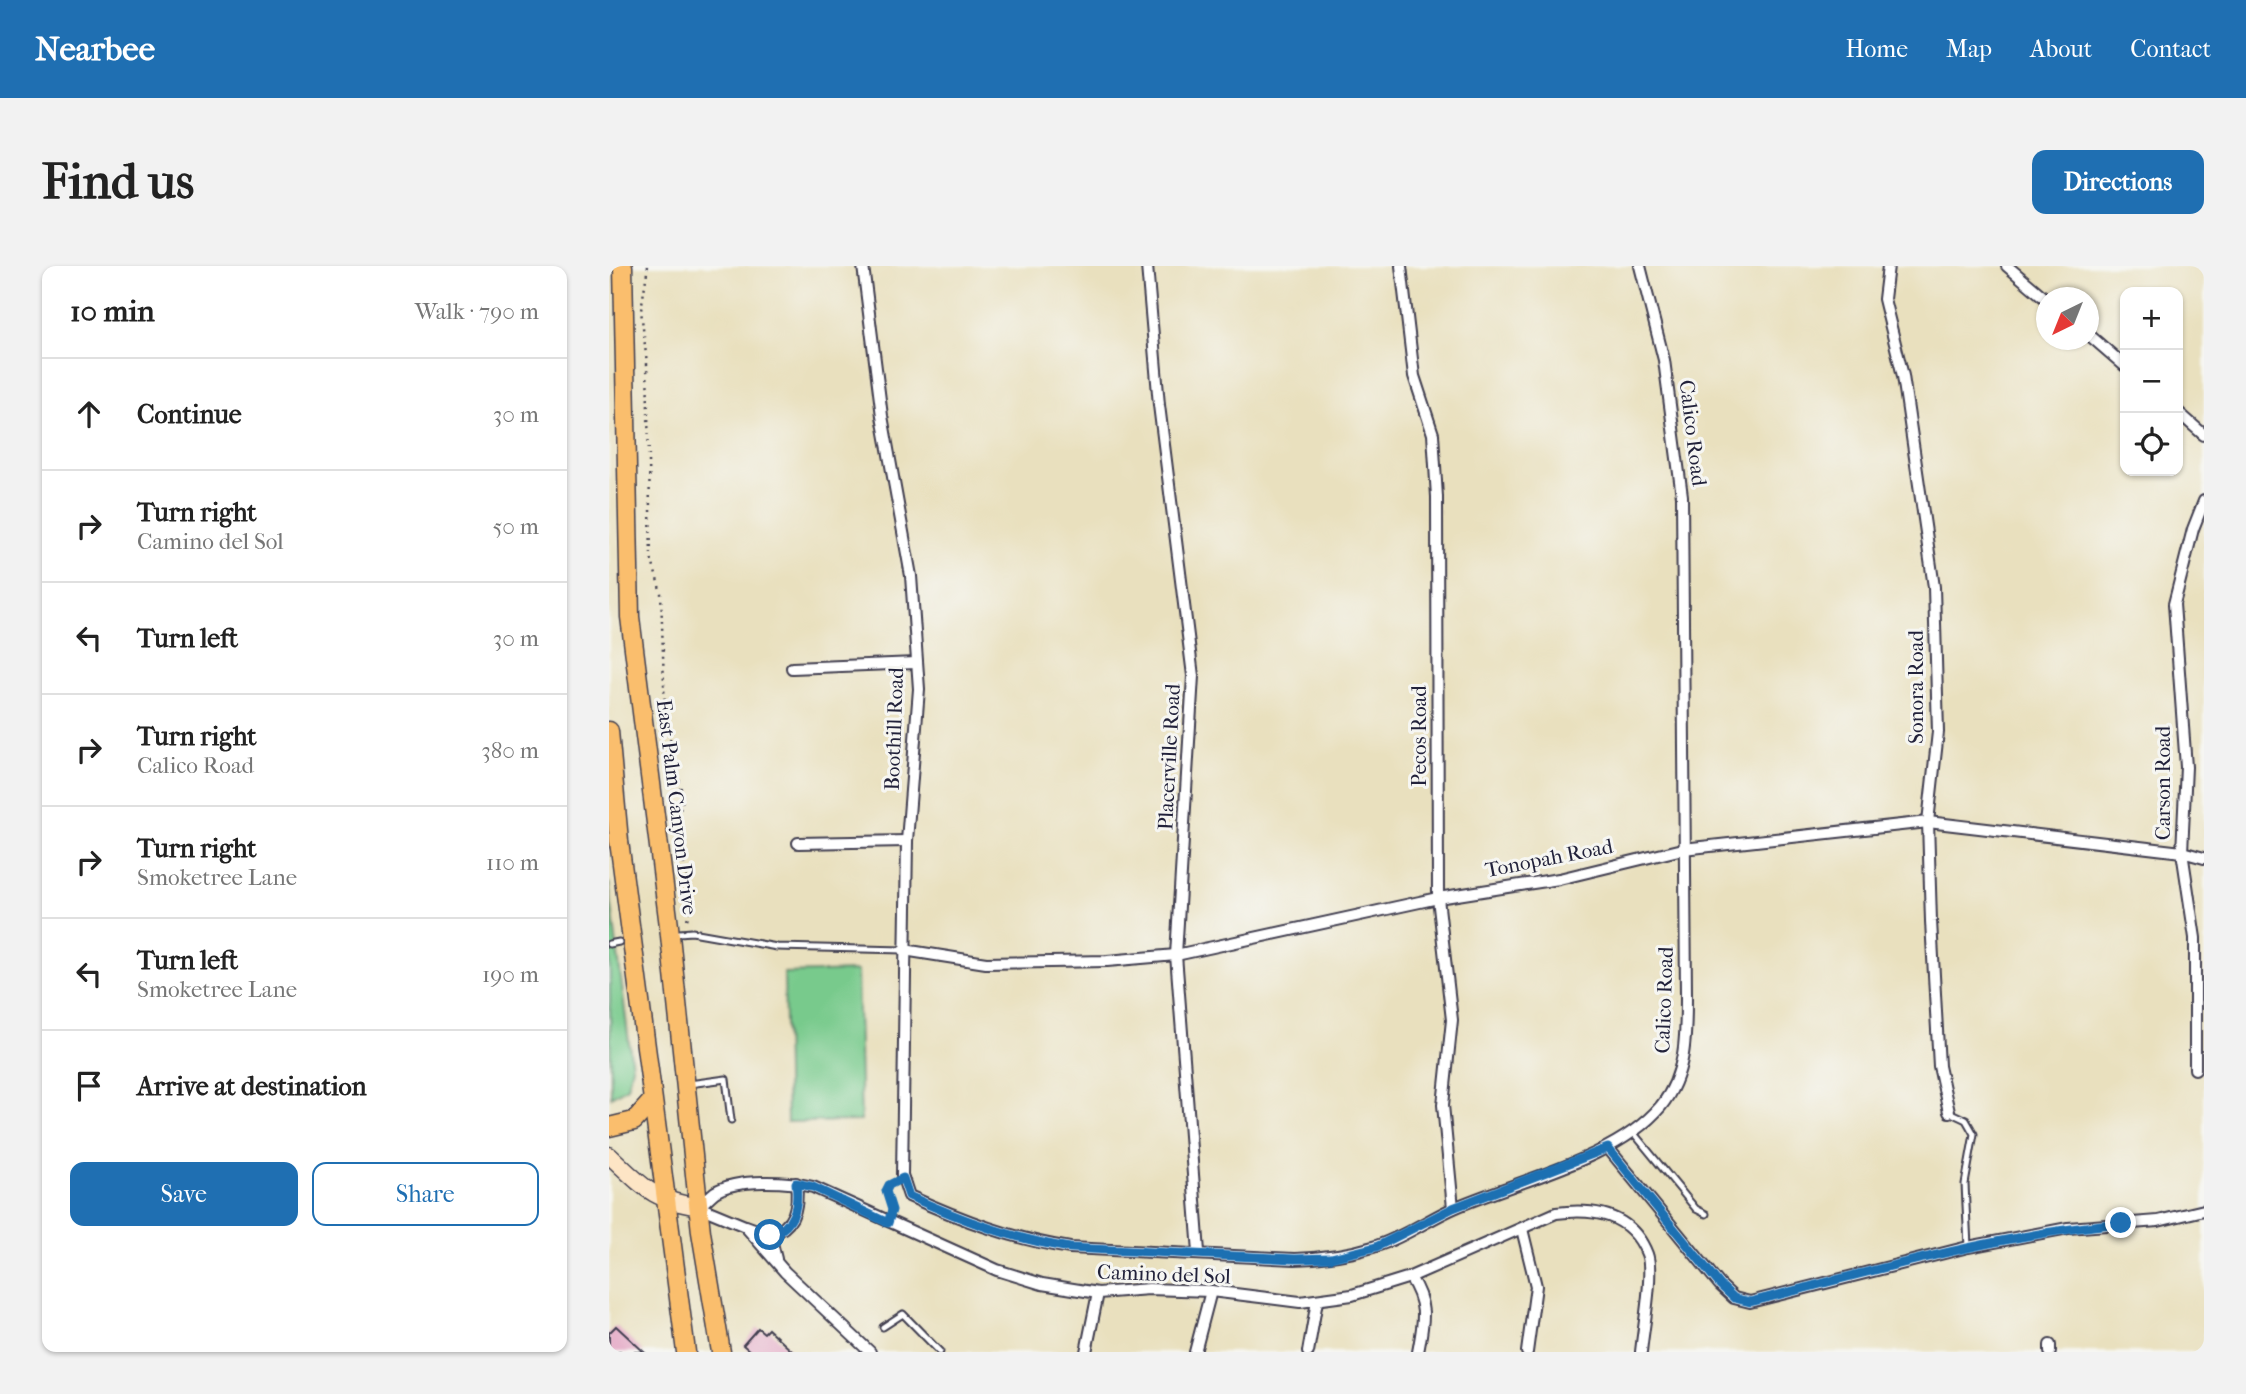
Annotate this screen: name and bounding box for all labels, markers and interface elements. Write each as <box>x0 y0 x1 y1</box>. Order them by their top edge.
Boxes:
text: Nearbee <box>35 30 155 69</box>
text: Home <box>1846 35 1908 63</box>
text: Map <box>1946 35 1992 63</box>
text: About <box>2030 35 2092 63</box>
text: Contact <box>2130 35 2211 63</box>
button: Directions <box>2032 150 2204 214</box>
text: Find us <box>42 153 194 211</box>
north arrow <box>2036 287 2099 350</box>
map controls <box>2120 287 2183 476</box>
button: + <box>2120 287 2183 350</box>
text: 10 min <box>70 294 155 329</box>
text: Walk · 790 m <box>415 298 539 325</box>
button: − <box>2120 350 2183 413</box>
street label: Calico Road <box>1675 378 1711 488</box>
icon: ahead <box>70 395 108 433</box>
text: Continue <box>137 399 242 430</box>
text: 30 m <box>493 401 539 428</box>
button: locate <box>2120 413 2183 476</box>
text: Turn right <box>137 497 257 528</box>
icon: right <box>70 507 108 545</box>
text: 50 m <box>492 513 539 540</box>
text: Camino del Sol <box>137 528 284 555</box>
icon: left <box>70 619 108 657</box>
text: Turn left <box>137 623 238 654</box>
text: 30 m <box>493 625 539 652</box>
street label: Sonora Road <box>1904 630 1928 744</box>
street label: Boothill Road <box>880 666 908 791</box>
street label: Placerville Road <box>1153 683 1185 831</box>
street label: Pecos Road <box>1407 685 1431 787</box>
street label: East Palm Canyon Drive <box>652 698 702 916</box>
text: Turn right <box>137 721 257 752</box>
street label: Carson Road <box>2151 725 2175 840</box>
icon: right <box>70 731 108 769</box>
text: 380 m <box>481 737 539 764</box>
text: Calico Road <box>137 752 254 779</box>
text: Turn right <box>137 833 257 864</box>
street label: Tonopah Road <box>1483 834 1615 882</box>
icon: right <box>70 843 108 881</box>
text: 110 m <box>486 849 539 876</box>
text: Smoketree Lane <box>137 864 297 891</box>
text: Turn left <box>137 945 238 976</box>
street label: Calico Road <box>1650 946 1678 1054</box>
icon: left <box>70 955 108 993</box>
text: 190 m <box>482 961 539 988</box>
text: Smoketree Lane <box>137 976 297 1003</box>
icon: arrive <box>70 1067 108 1105</box>
text: Arrive at destination <box>137 1071 367 1102</box>
button: Save <box>70 1162 298 1226</box>
button: Share <box>312 1162 539 1226</box>
route end <box>2105 1207 2136 1238</box>
route start <box>754 1219 785 1250</box>
street label: Camino del Sol <box>1097 1260 1232 1288</box>

